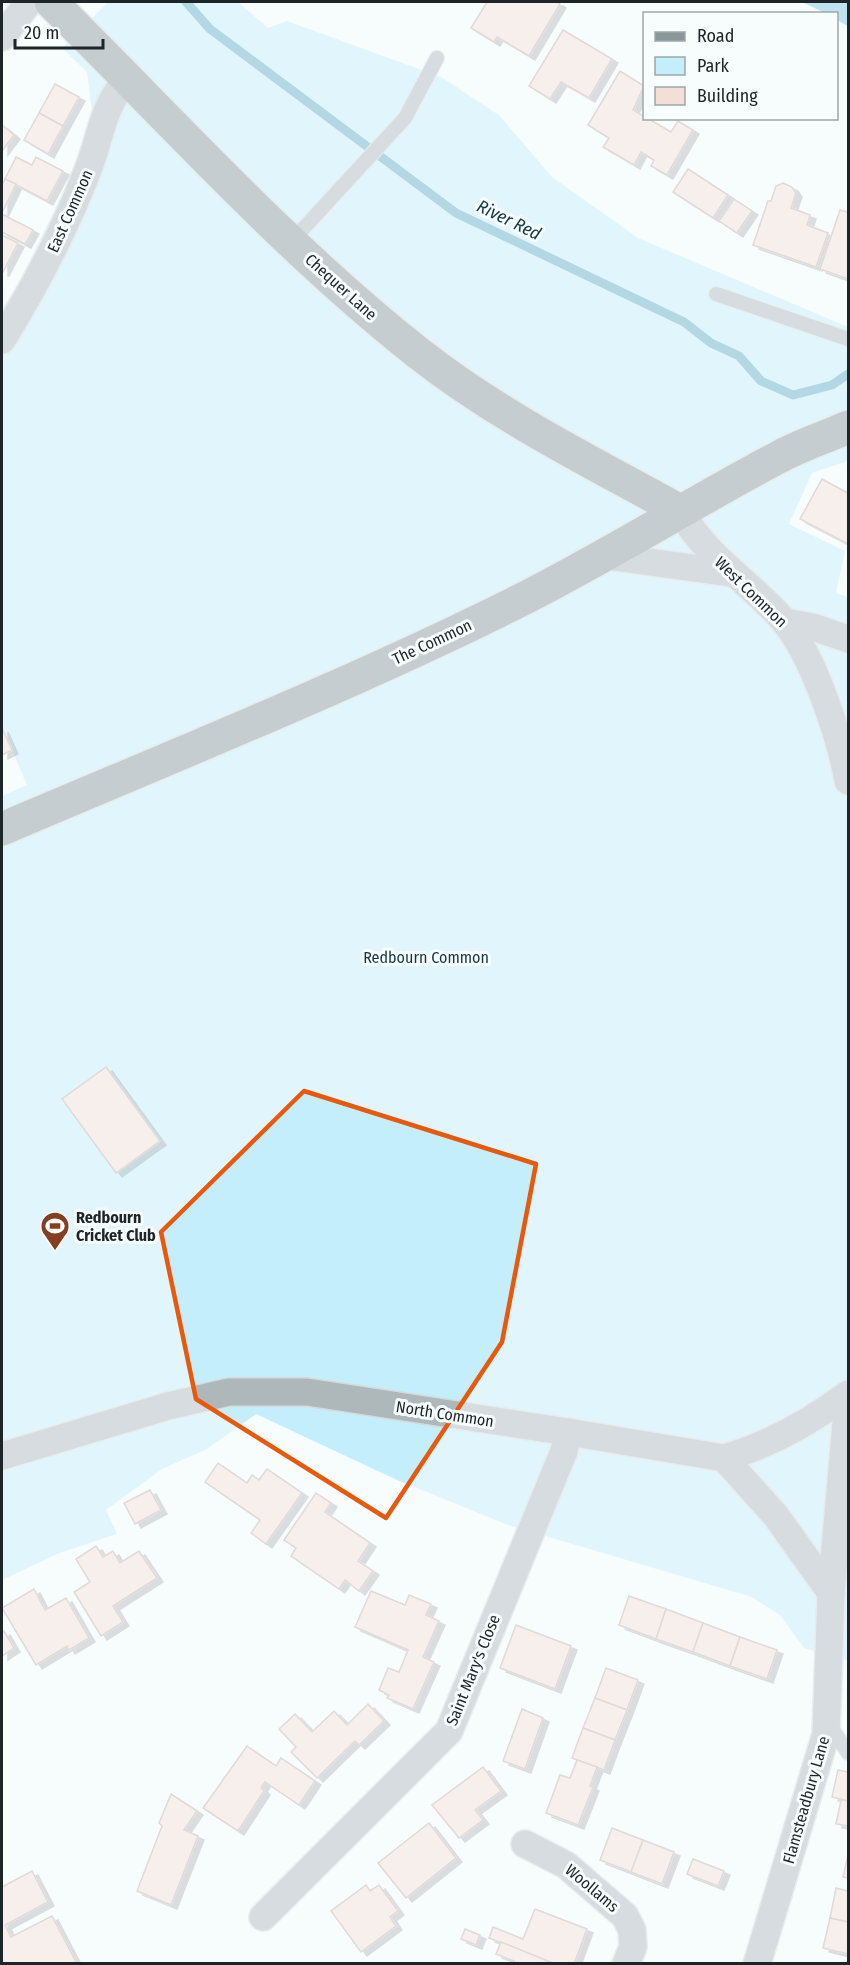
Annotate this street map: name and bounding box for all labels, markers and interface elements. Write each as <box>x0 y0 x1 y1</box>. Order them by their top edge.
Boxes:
scale bar <box>15 12 104 50</box>
legend <box>643 12 838 120</box>
text: 20 m <box>24 22 59 44</box>
text: Road <box>697 25 734 47</box>
text: Park <box>697 55 730 77</box>
text: Building <box>697 85 758 107</box>
street label: East Common <box>43 167 97 255</box>
water label: River Red <box>473 195 545 245</box>
street label: Chequer Lane <box>301 250 381 324</box>
street label: West Common <box>711 553 791 631</box>
street label: The Common <box>389 615 475 669</box>
park label: Redbourn Common <box>363 948 489 967</box>
place label: Redbourn Cricket Club <box>76 1208 156 1245</box>
sports icon: Redbourn Cricket Club <box>39 1210 71 1252</box>
street label: North Common <box>395 1397 495 1431</box>
street label: Saint Mary's Close <box>442 1612 504 1728</box>
street label: Flamsteadbury Lane <box>779 1734 833 1866</box>
street label: Woollams <box>561 1860 623 1916</box>

